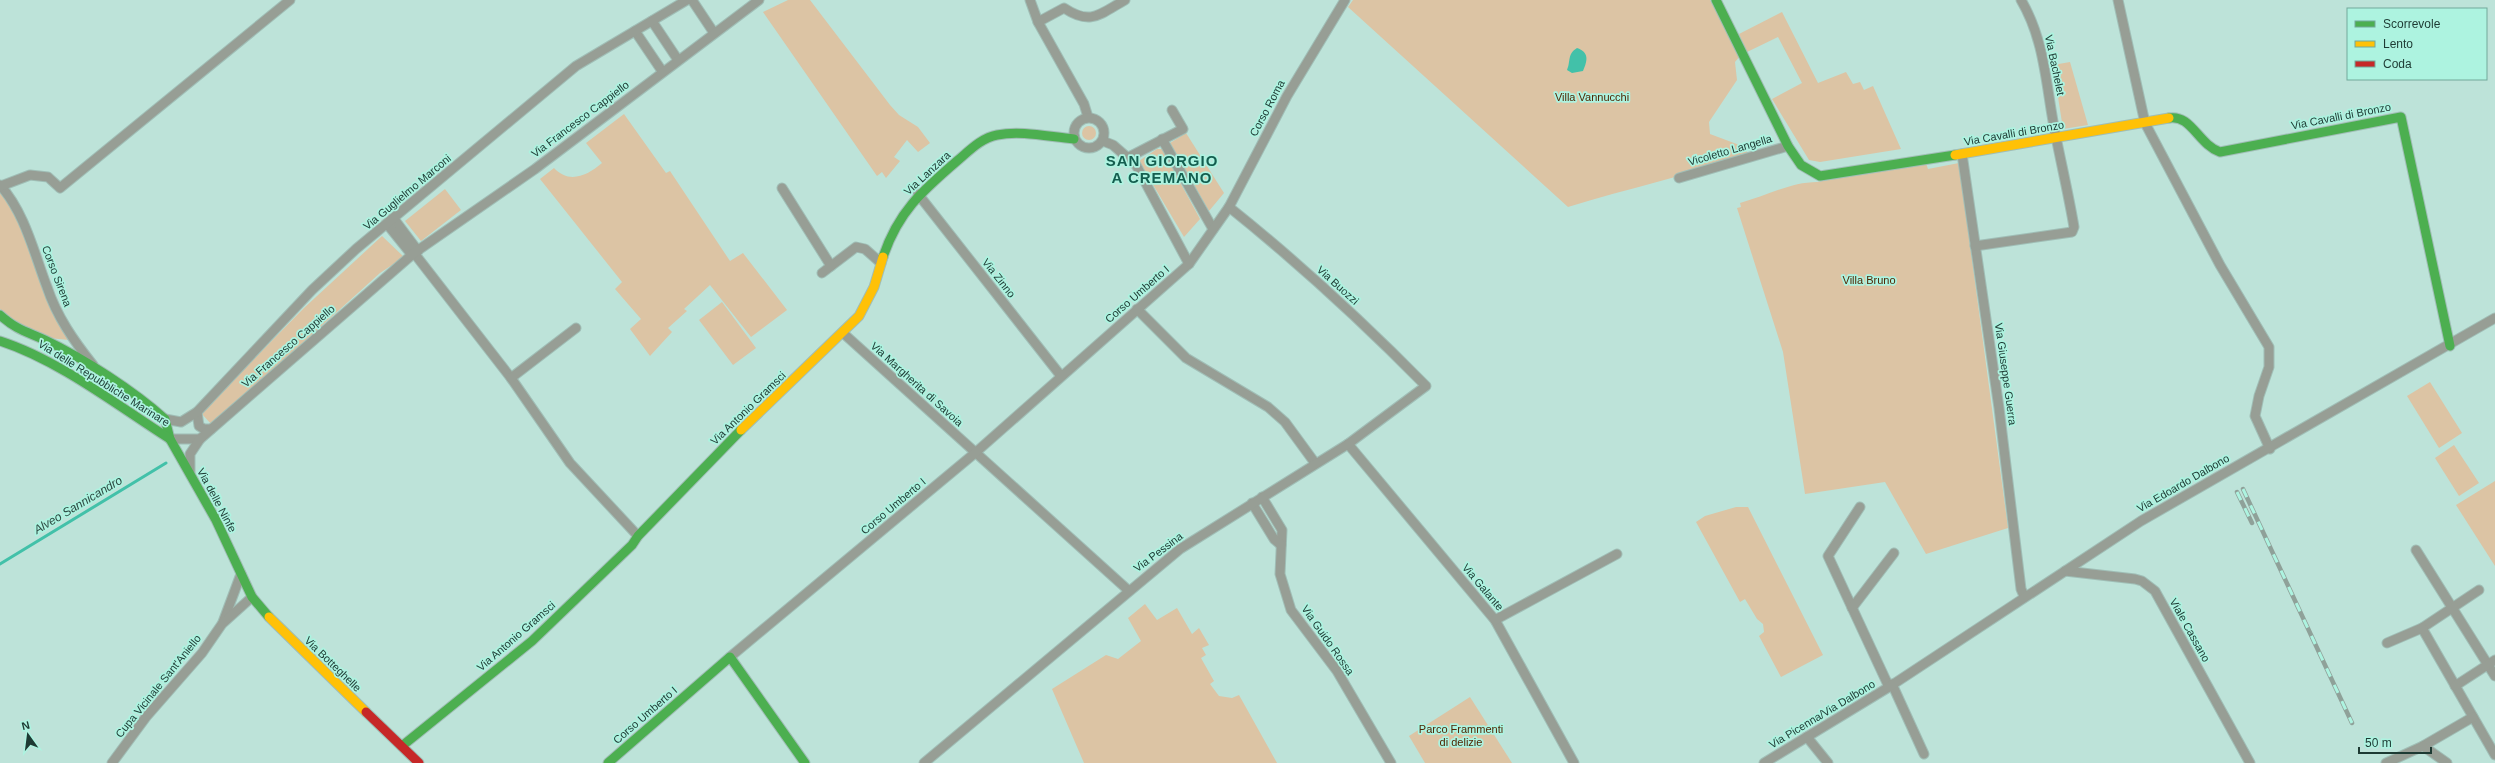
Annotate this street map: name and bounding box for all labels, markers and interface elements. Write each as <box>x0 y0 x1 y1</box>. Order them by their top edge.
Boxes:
legend <box>2347 8 2487 80</box>
text: Scorrevole <box>2383 17 2441 31</box>
street label: Via Bachelet <box>2043 34 2067 96</box>
text: Lento <box>2383 37 2413 51</box>
text: Coda <box>2383 57 2412 71</box>
street label: Corso Roma <box>1247 77 1287 138</box>
street label: Via Francesco Cappiello <box>529 78 631 160</box>
park label: Villa Vannucchi <box>1555 91 1629 103</box>
street label: Via Cavalli di Bronzo <box>2290 100 2392 132</box>
street label: Via Cavalli di Bronzo <box>1963 118 2065 148</box>
street label: Vicoletto Langella <box>1687 132 1774 168</box>
street label: Via Lanzara <box>902 148 953 197</box>
street label: Via Guglielmo Marconi <box>361 152 453 232</box>
district label: SAN GIORGIO A CREMANO <box>1106 152 1218 186</box>
street label: Corso Sirena <box>40 244 74 309</box>
street label: Via Zinno <box>980 256 1018 300</box>
street label: Corso Umberto I <box>1103 263 1171 325</box>
street label: Via Buozzi <box>1315 263 1361 307</box>
park label: Villa Bruno <box>1843 274 1896 286</box>
street label: Via Francesco Cappiello <box>239 302 337 390</box>
street label: Via Giuseppe Guerra <box>1993 322 2019 427</box>
street label: Via delle Repubbliche Marinare <box>36 337 172 429</box>
street label: Via Margherita di Savoia <box>869 340 966 429</box>
street label: Via Antonio Gramsci <box>708 369 788 447</box>
street label: Via Edoardo Dalbono <box>2135 452 2231 514</box>
street label: Via delle Ninfe <box>195 466 239 534</box>
water label: Alveo Sannicandro <box>30 473 125 537</box>
street label: Corso Umberto I <box>858 475 928 537</box>
street label: Via Pessina <box>1131 529 1185 574</box>
street label: Via Galante <box>1460 561 1506 613</box>
street label: Viale Cassano <box>2168 596 2212 664</box>
street label: Via Antonio Gramsci <box>475 599 557 673</box>
street label: Via Guido Rossa <box>1299 603 1357 678</box>
street label: Cupa Vicinale Sant'Aniello <box>113 632 203 740</box>
street label: Via Botteghelle <box>302 634 364 694</box>
street label: Via Picenna/Via Dalbono <box>1767 678 1877 750</box>
street label: Corso Umberto I <box>611 684 679 746</box>
north arrow <box>8 715 48 755</box>
text: N <box>20 719 31 732</box>
park label: Parco Frammenti di delizie <box>1419 723 1503 748</box>
scale bar <box>2359 729 2431 755</box>
text: 50 m <box>2365 736 2392 750</box>

